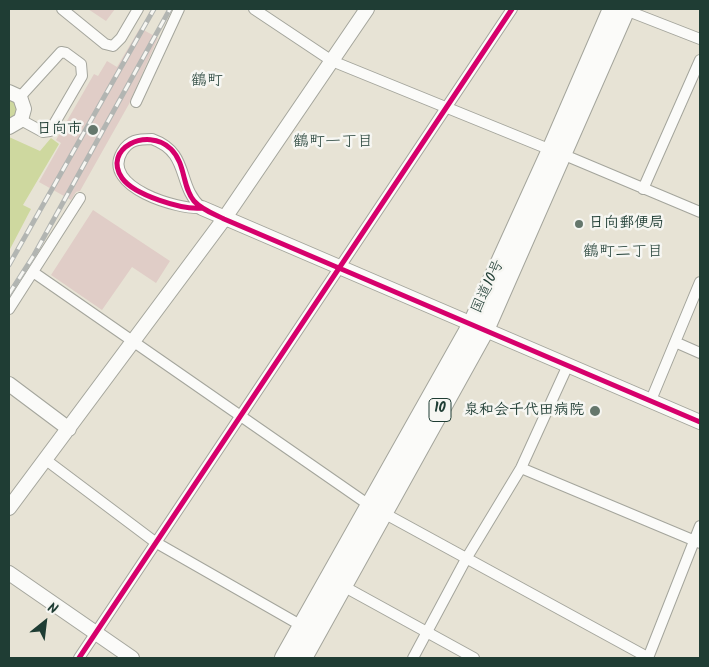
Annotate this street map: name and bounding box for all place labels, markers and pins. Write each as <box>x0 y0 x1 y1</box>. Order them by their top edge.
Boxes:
place label: 日向市 <box>37 121 82 139</box>
marker: 日向市 <box>86 123 100 137</box>
place label: 日向郵便局 <box>589 215 664 233</box>
marker: 日向郵便局 <box>573 218 585 230</box>
place label: 泉和会千代田病院 <box>464 402 584 420</box>
marker: 泉和会千代田病院 <box>588 404 602 418</box>

